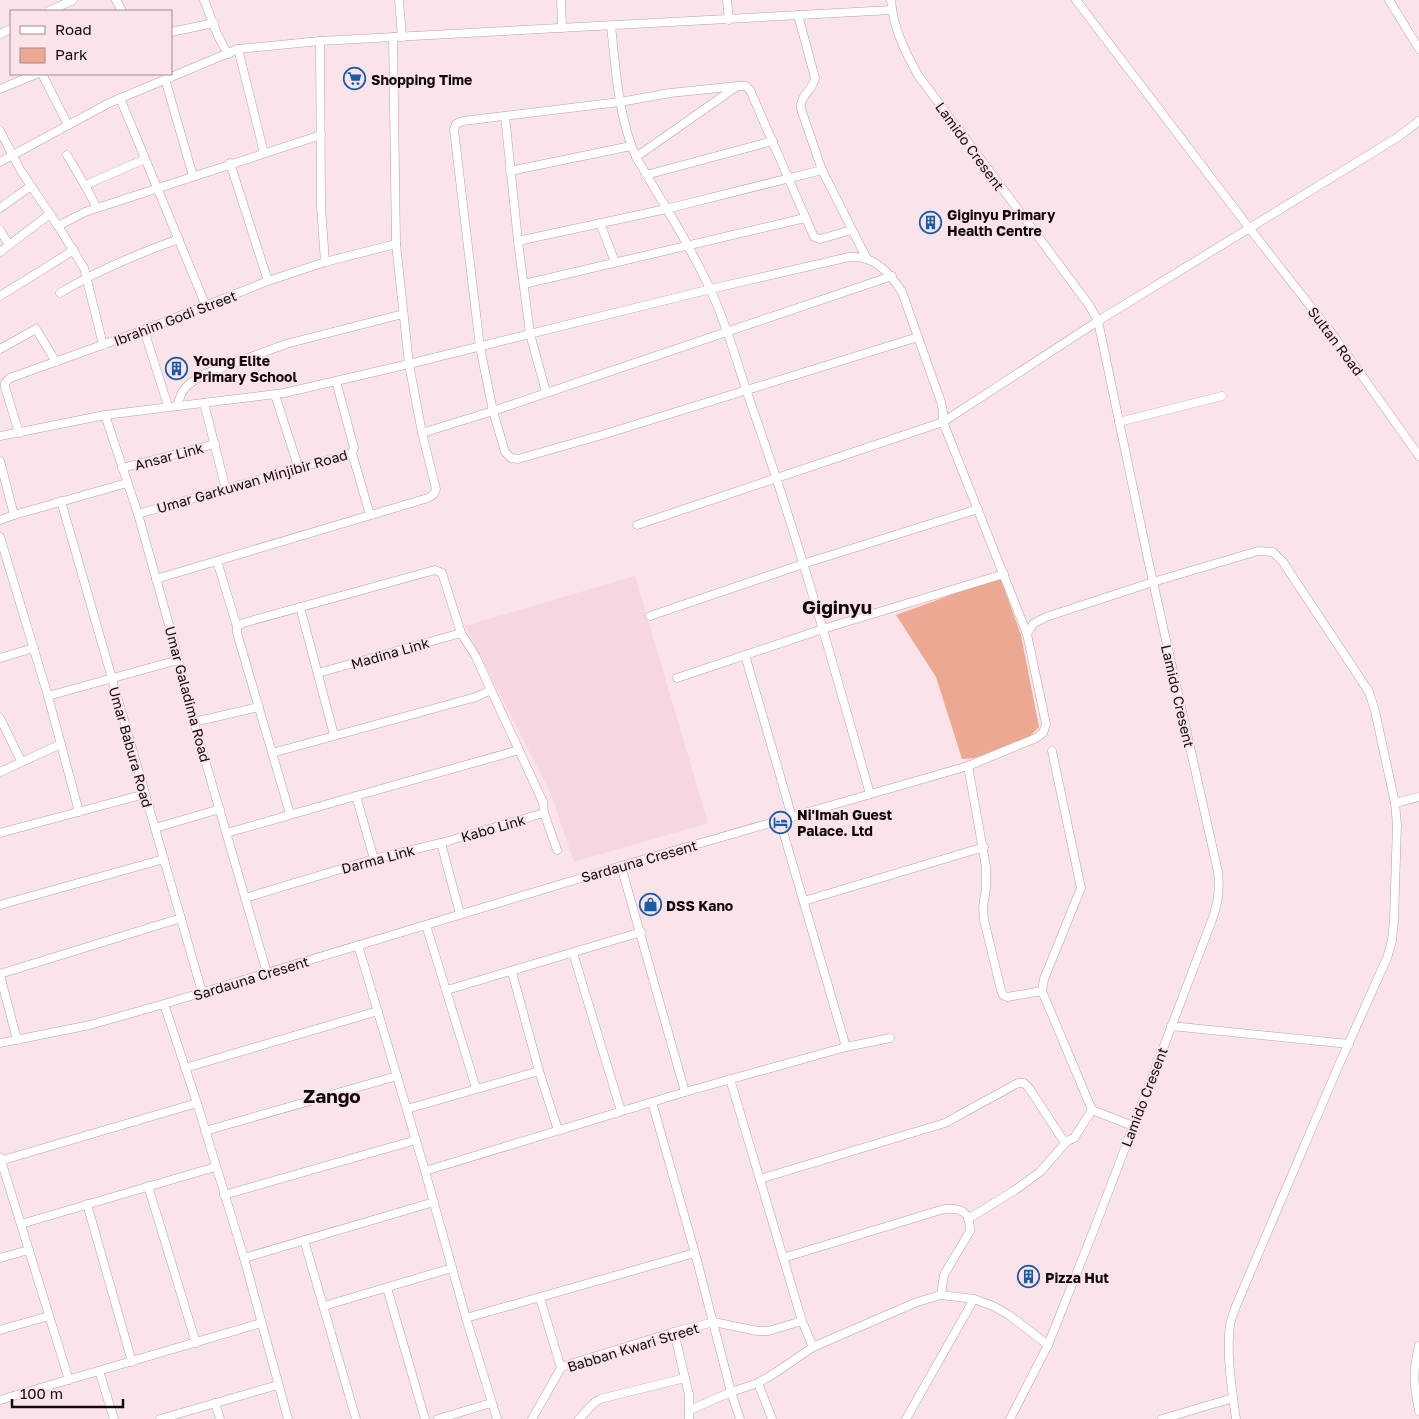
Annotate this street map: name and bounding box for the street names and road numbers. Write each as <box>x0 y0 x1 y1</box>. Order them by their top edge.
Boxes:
street label: Lamido Cresent <box>932 98 1008 194</box>
street label: Ibrahim Godi Street <box>111 287 239 349</box>
street label: Sultan Road <box>1305 303 1367 379</box>
street label: Ansar Link <box>133 439 205 473</box>
street label: Umar Garkuwan Minjibir Road <box>155 446 349 516</box>
street label: Umar Galadima Road <box>162 624 214 764</box>
street label: Madina Link <box>349 634 431 672</box>
street label: Lamido Cresent <box>1158 643 1198 749</box>
street label: Umar Babura Road <box>106 685 156 809</box>
street label: Kabo Link <box>459 811 527 845</box>
street label: Sardauna Cresent <box>579 836 699 886</box>
street label: Darma Link <box>339 841 417 877</box>
street label: Sardauna Cresent <box>191 952 311 1004</box>
street label: Lamido Cresent <box>1117 1045 1171 1149</box>
street label: Babban Kwari Street <box>565 1319 701 1375</box>

